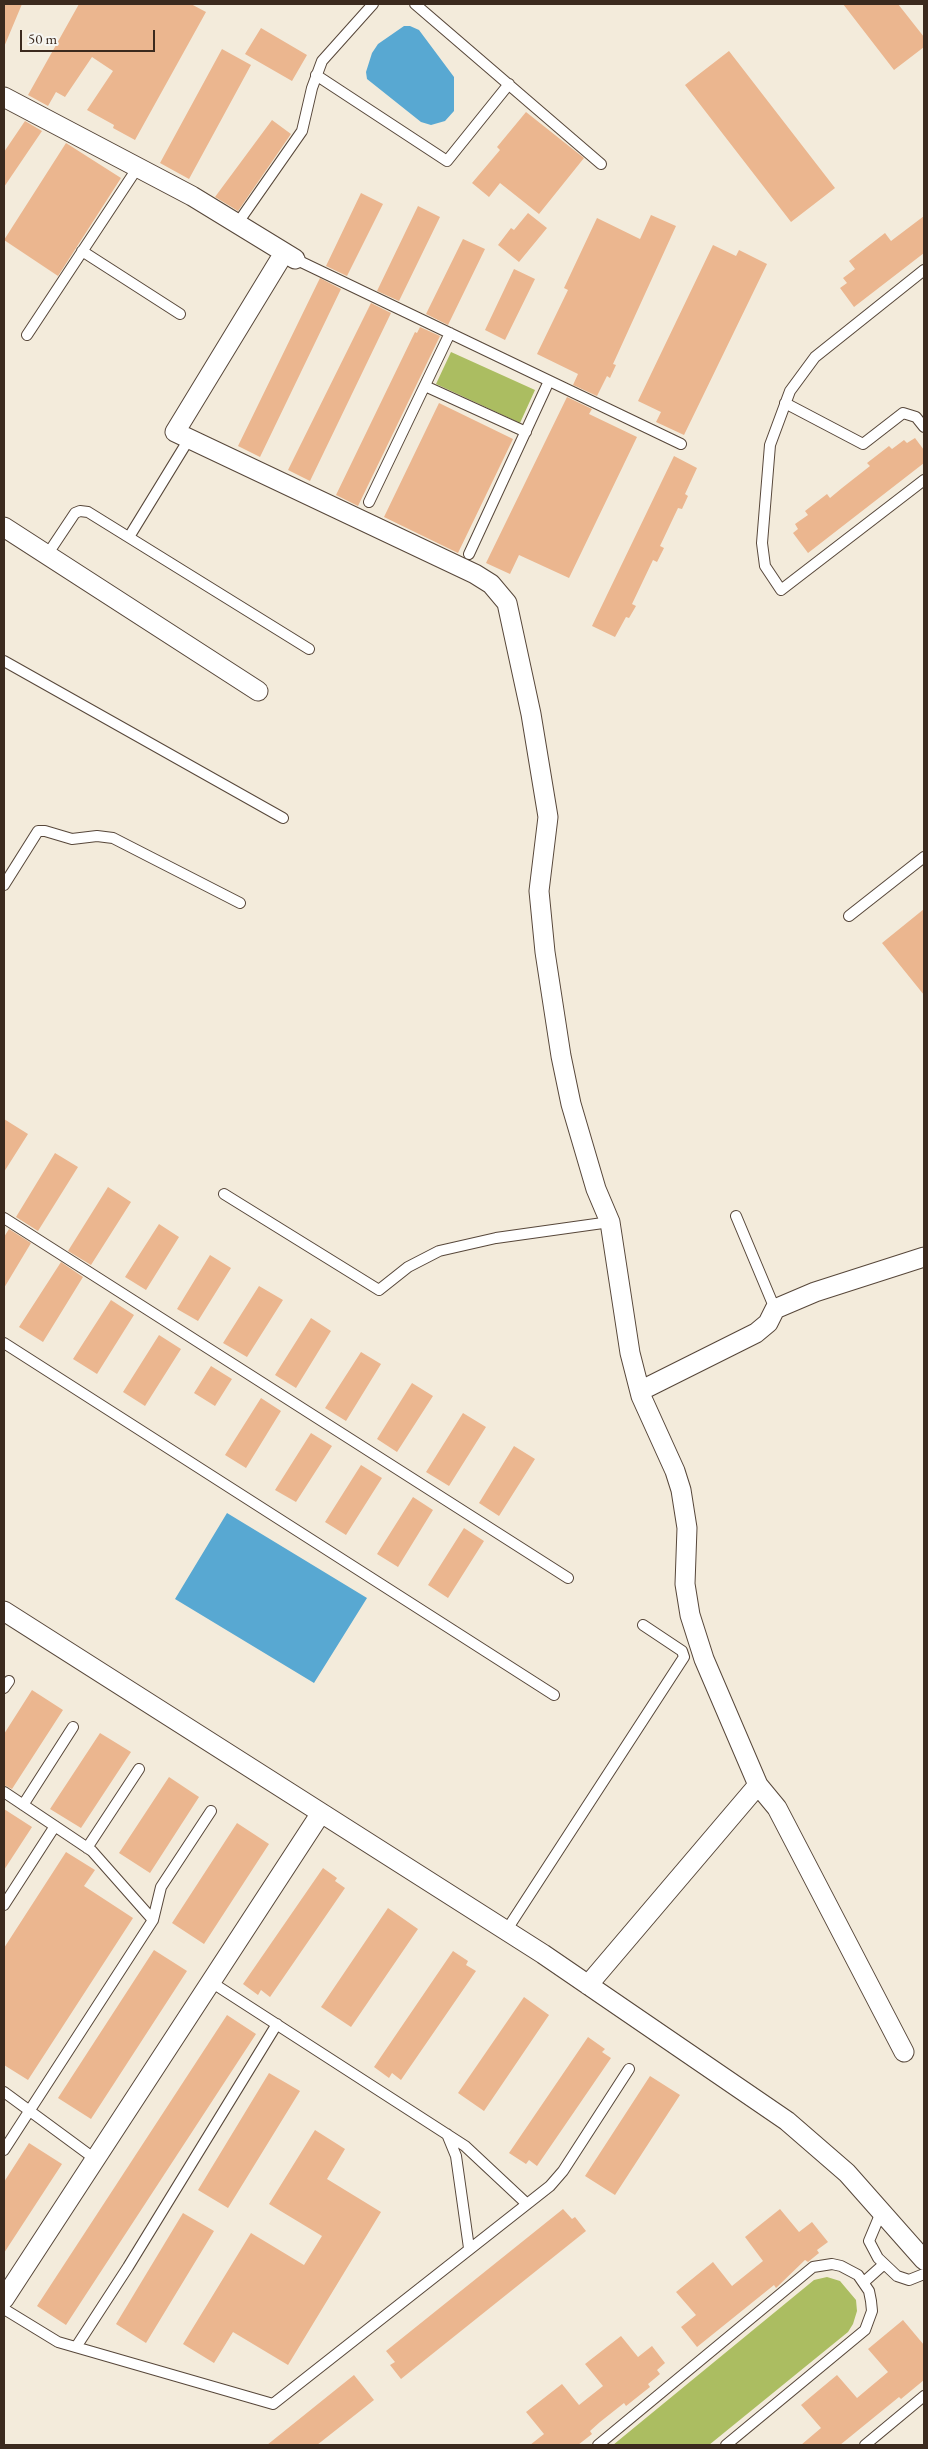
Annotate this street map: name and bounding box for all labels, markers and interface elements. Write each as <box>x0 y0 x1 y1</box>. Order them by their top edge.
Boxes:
scale bar <box>22 20 158 52</box>
text: 50 m <box>28 29 57 48</box>

